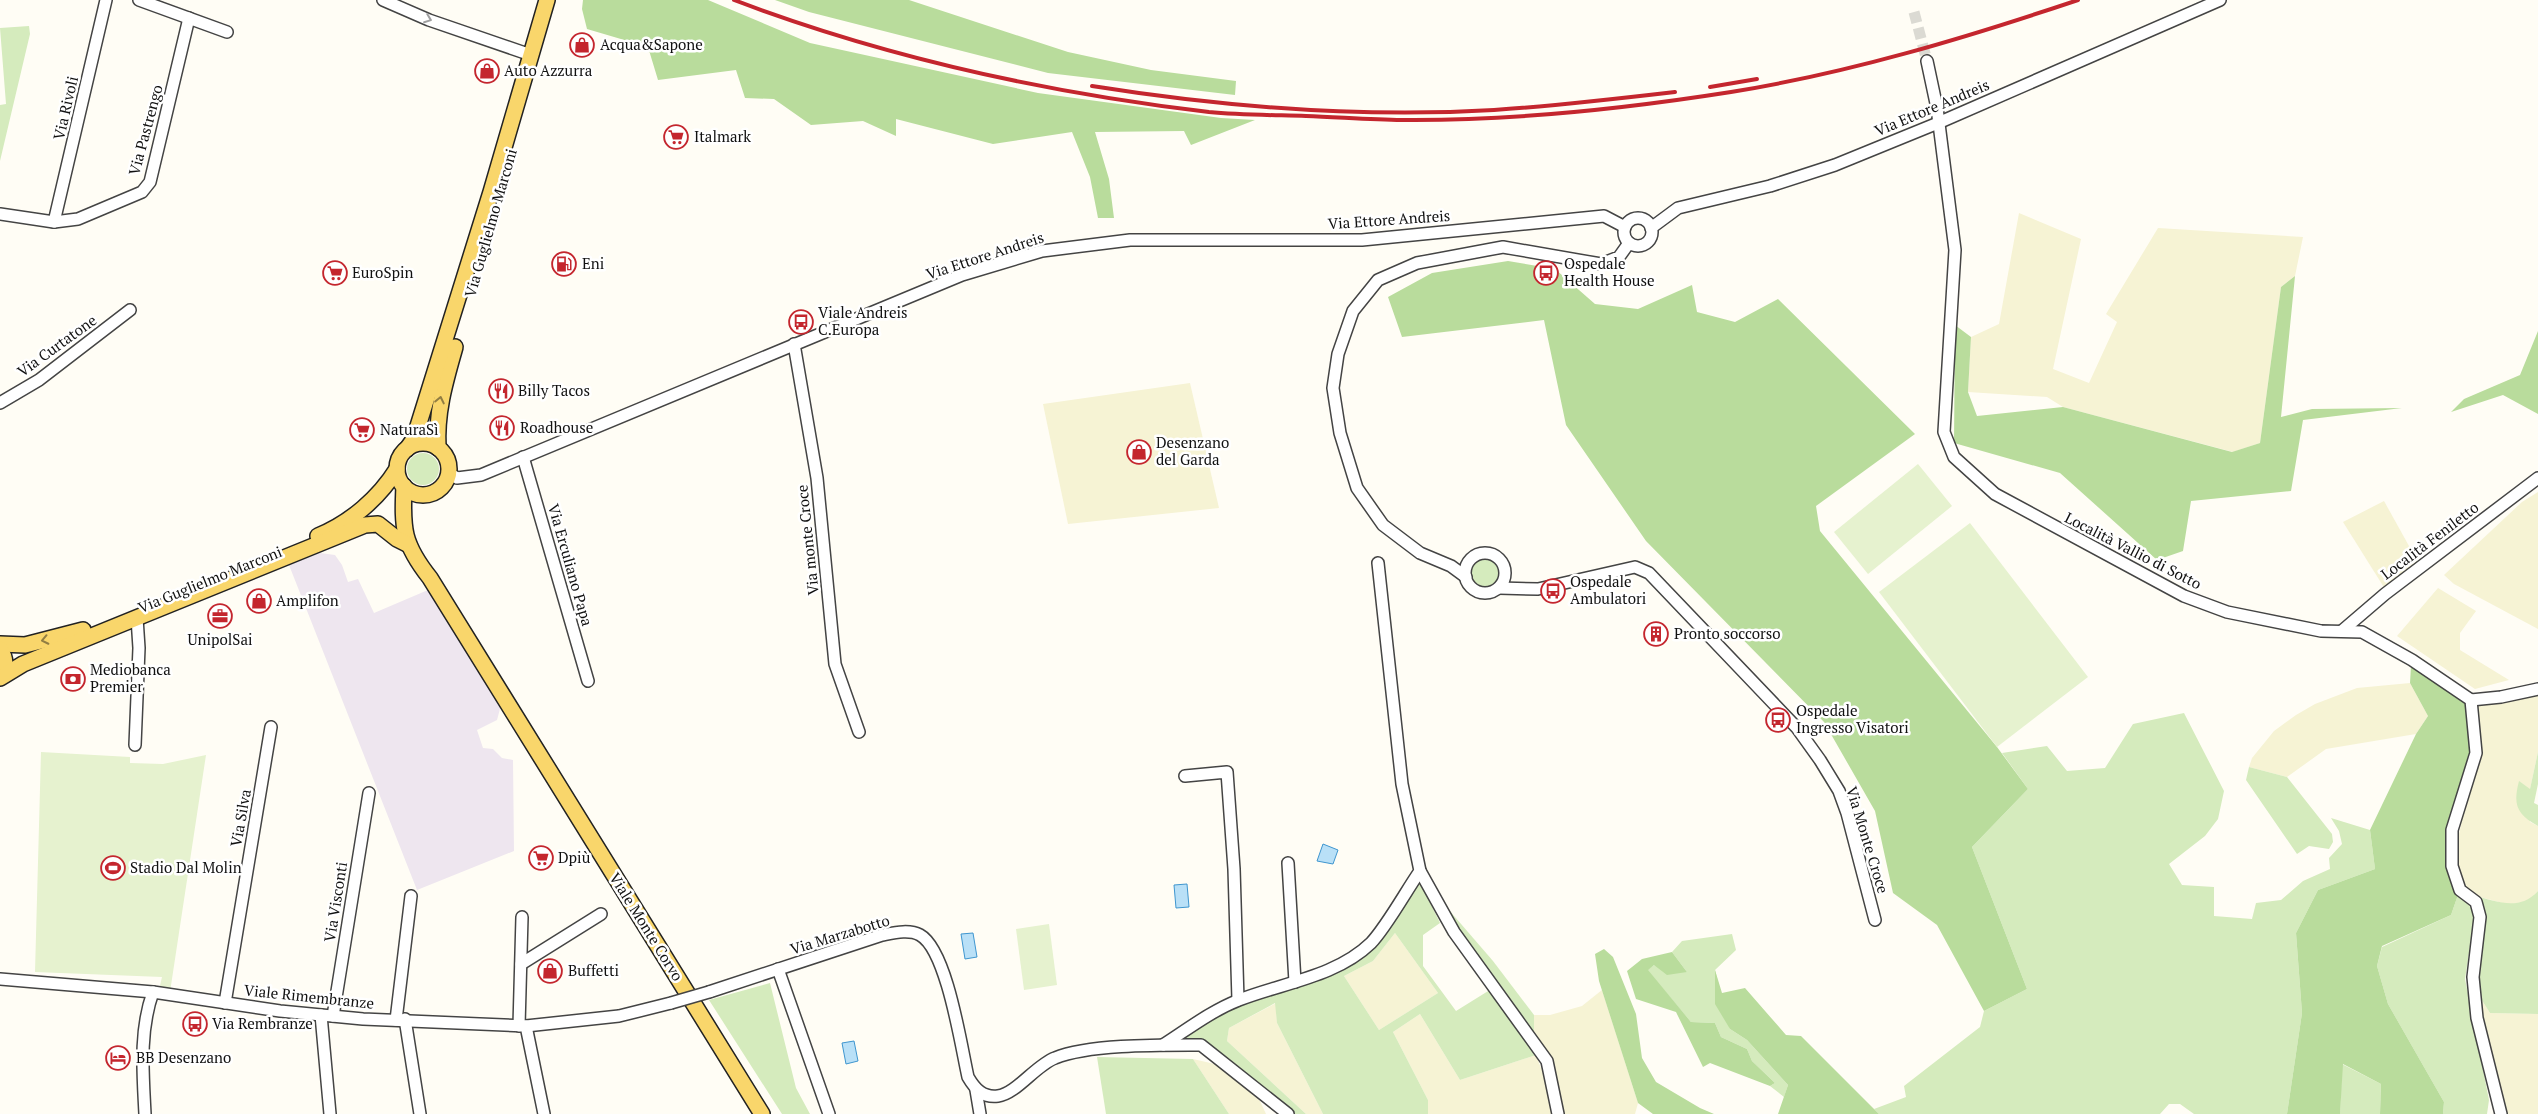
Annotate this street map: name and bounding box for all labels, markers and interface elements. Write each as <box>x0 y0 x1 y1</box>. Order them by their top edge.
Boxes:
one-way arrow <box>423 13 432 23</box>
shop icon: Acqua&Sapone <box>569 32 595 58</box>
place label: Acqua&Sapone <box>600 34 703 54</box>
shop icon: Auto Azzurra <box>474 58 500 84</box>
place label: Auto Azzurra <box>504 60 593 80</box>
street label: Via Rivoli <box>48 74 82 142</box>
street label: Via Ettore Andreis <box>1871 74 1992 140</box>
street label: Via Pastrengo <box>123 82 167 177</box>
supermarket icon: Italmark <box>663 124 689 150</box>
place label: Italmark <box>694 126 751 146</box>
street label: Via Guglielmo Marconi <box>459 146 521 299</box>
street label: Via Ettore Andreis <box>1327 205 1451 233</box>
street label: Via Ettore Andreis <box>923 227 1046 284</box>
fuel station icon: Eni <box>551 251 577 277</box>
place label: Eni <box>582 253 604 273</box>
place label: Ospedale Health House <box>1564 253 1654 290</box>
supermarket icon: EuroSpin <box>322 260 348 286</box>
bus stop icon: Ospedale Health House <box>1533 260 1559 286</box>
place label: EuroSpin <box>352 262 413 282</box>
place label: Viale Andreis C.Europa <box>818 302 908 339</box>
bus stop icon: Viale Andreis C.Europa <box>788 309 814 335</box>
street label: Via Curtatone <box>13 310 100 381</box>
restaurant icon: Billy Tacos <box>488 378 514 404</box>
place label: Billy Tacos <box>518 380 590 400</box>
one-way arrow <box>434 395 445 404</box>
restaurant icon: Roadhouse <box>489 415 515 441</box>
supermarket icon: NaturaSì <box>349 417 375 443</box>
place label: Roadhouse <box>520 417 593 437</box>
place label: NaturaSì <box>380 419 439 439</box>
place label: Desenzano del Garda <box>1156 432 1229 469</box>
shop icon: Desenzano del Garda <box>1126 439 1152 465</box>
street label: Via monte Croce <box>791 484 823 596</box>
street label: Località Feniletto <box>2376 497 2482 584</box>
street label: Via Erculiano Papa <box>544 501 598 628</box>
street label: Località Vallio di Sotto <box>2062 507 2205 593</box>
street label: Via Guglielmo Marconi <box>135 541 285 617</box>
place label: Ospedale Ambulatori <box>1570 571 1646 608</box>
bus stop icon: Ospedale Ambulatori <box>1540 578 1566 604</box>
shop icon: Amplifon <box>246 588 272 614</box>
place label: Amplifon <box>276 590 339 610</box>
office icon: UnipolSai <box>207 603 233 629</box>
building icon: Pronto soccorso <box>1643 621 1669 647</box>
place label: Pronto soccorso <box>1674 623 1780 643</box>
place label: UnipolSai <box>188 629 252 649</box>
one-way arrow <box>40 635 49 645</box>
place label: Mediobanca Premier <box>90 659 171 696</box>
bank icon: Mediobanca Premier <box>60 666 86 692</box>
place label: Ospedale Ingresso Visatori <box>1796 700 1909 737</box>
bus stop icon: Ospedale Ingresso Visatori <box>1765 707 1791 733</box>
street label: Via Monte Croce <box>1842 784 1894 896</box>
street label: Via Silva <box>225 787 255 848</box>
supermarket icon: Dpiù <box>528 845 554 871</box>
place label: Dpiù <box>558 847 591 867</box>
sports icon: Stadio Dal Molin <box>100 855 126 881</box>
place label: Stadio Dal Molin <box>130 857 242 877</box>
street label: Via Visconti <box>319 860 351 943</box>
street label: Viale Monte Corvo <box>605 868 688 984</box>
street label: Via Marzabotto <box>788 909 892 959</box>
shop icon: Buffetti <box>537 958 563 984</box>
place label: Buffetti <box>568 960 619 980</box>
street label: Viale Rimembranze <box>243 979 375 1013</box>
bus stop icon: Via Rembranze <box>182 1011 208 1037</box>
place label: Via Rembranze <box>212 1013 313 1033</box>
hotel icon: BB Desenzano <box>105 1045 131 1071</box>
place label: BB Desenzano <box>136 1047 231 1067</box>

